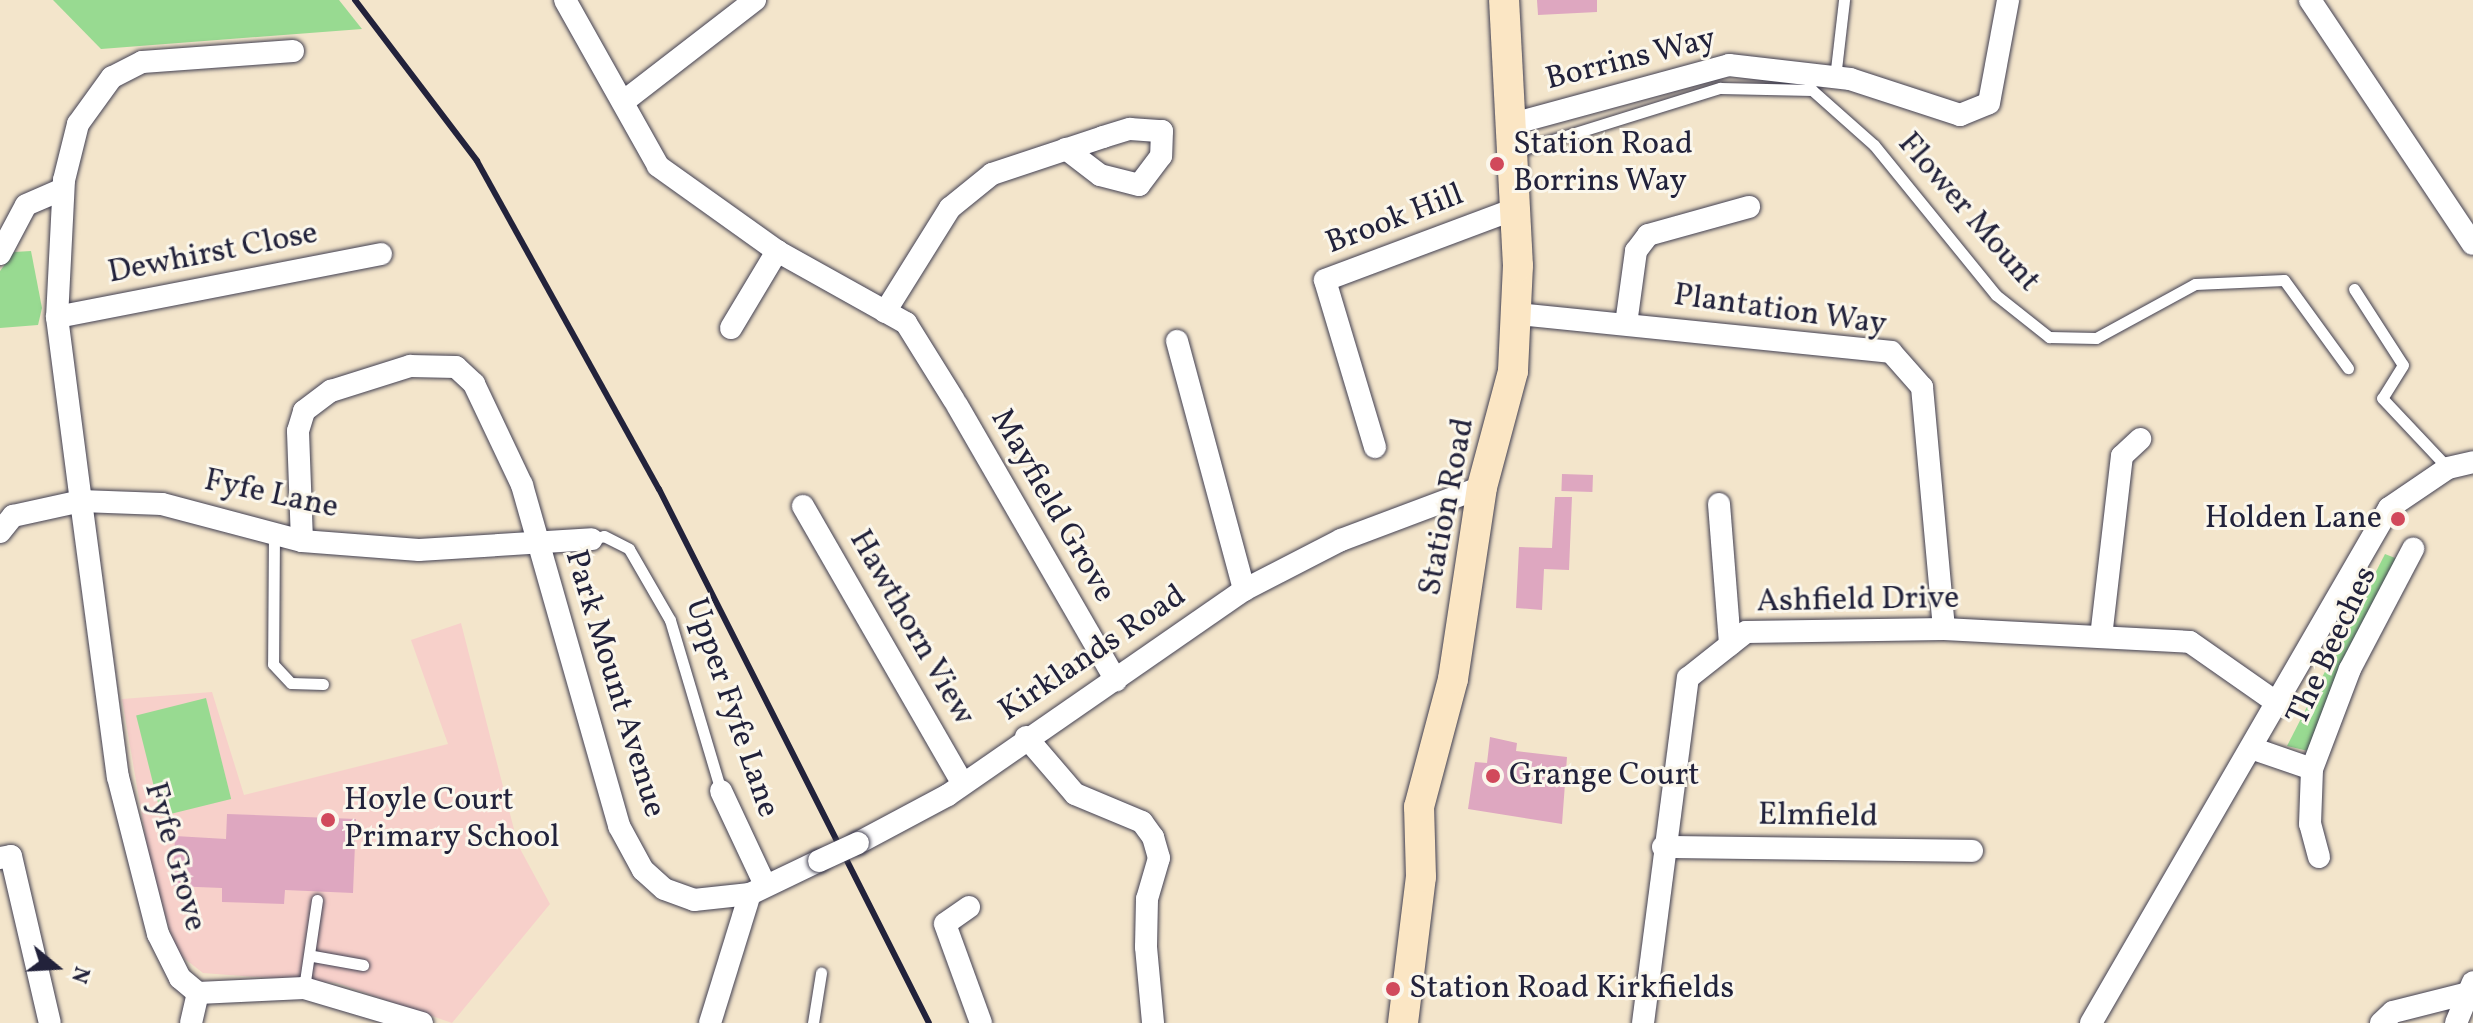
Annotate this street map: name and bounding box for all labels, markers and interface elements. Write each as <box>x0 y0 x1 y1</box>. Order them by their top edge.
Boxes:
street label: Borrins Way <box>1542 20 1720 100</box>
street label: Flower Mount <box>1888 126 2048 300</box>
place label: Station Road Borrins Way <box>1513 127 1693 202</box>
marker: Station Road Borrins Way <box>1488 155 1506 173</box>
street label: Brook Hill <box>1321 176 1469 264</box>
street label: Dewhirst Close <box>105 215 321 293</box>
street label: Plantation Way <box>1671 277 1889 345</box>
street label: Mayfield Grove <box>981 403 1123 609</box>
street label: Station Road <box>1412 415 1484 599</box>
street label: Fyfe Lane <box>201 462 341 528</box>
place label: Holden Lane <box>2205 500 2382 538</box>
marker: Holden Lane <box>2389 510 2407 528</box>
street label: Hawthorn View <box>839 523 983 733</box>
street label: Park Mount Avenue <box>555 546 673 822</box>
street label: The Beeches <box>2280 561 2386 731</box>
street label: Kirklands Road <box>992 577 1194 731</box>
street label: Ashfield Drive <box>1756 580 1960 622</box>
street label: Upper Fyfe Lane <box>676 593 786 823</box>
place label: Grange Court <box>1509 757 1699 795</box>
marker: Grange Court <box>1484 767 1502 785</box>
street label: Fyfe Grove <box>134 778 214 936</box>
place label: Hoyle Court Primary School <box>344 783 561 858</box>
street label: Elmfield <box>1758 797 1878 837</box>
marker: Hoyle Court Primary School <box>319 811 337 829</box>
north arrow <box>16 927 96 1007</box>
text: N <box>62 962 97 987</box>
place label: Station Road Kirkfields <box>1409 970 1734 1008</box>
marker: Station Road Kirkfields <box>1384 980 1402 998</box>

